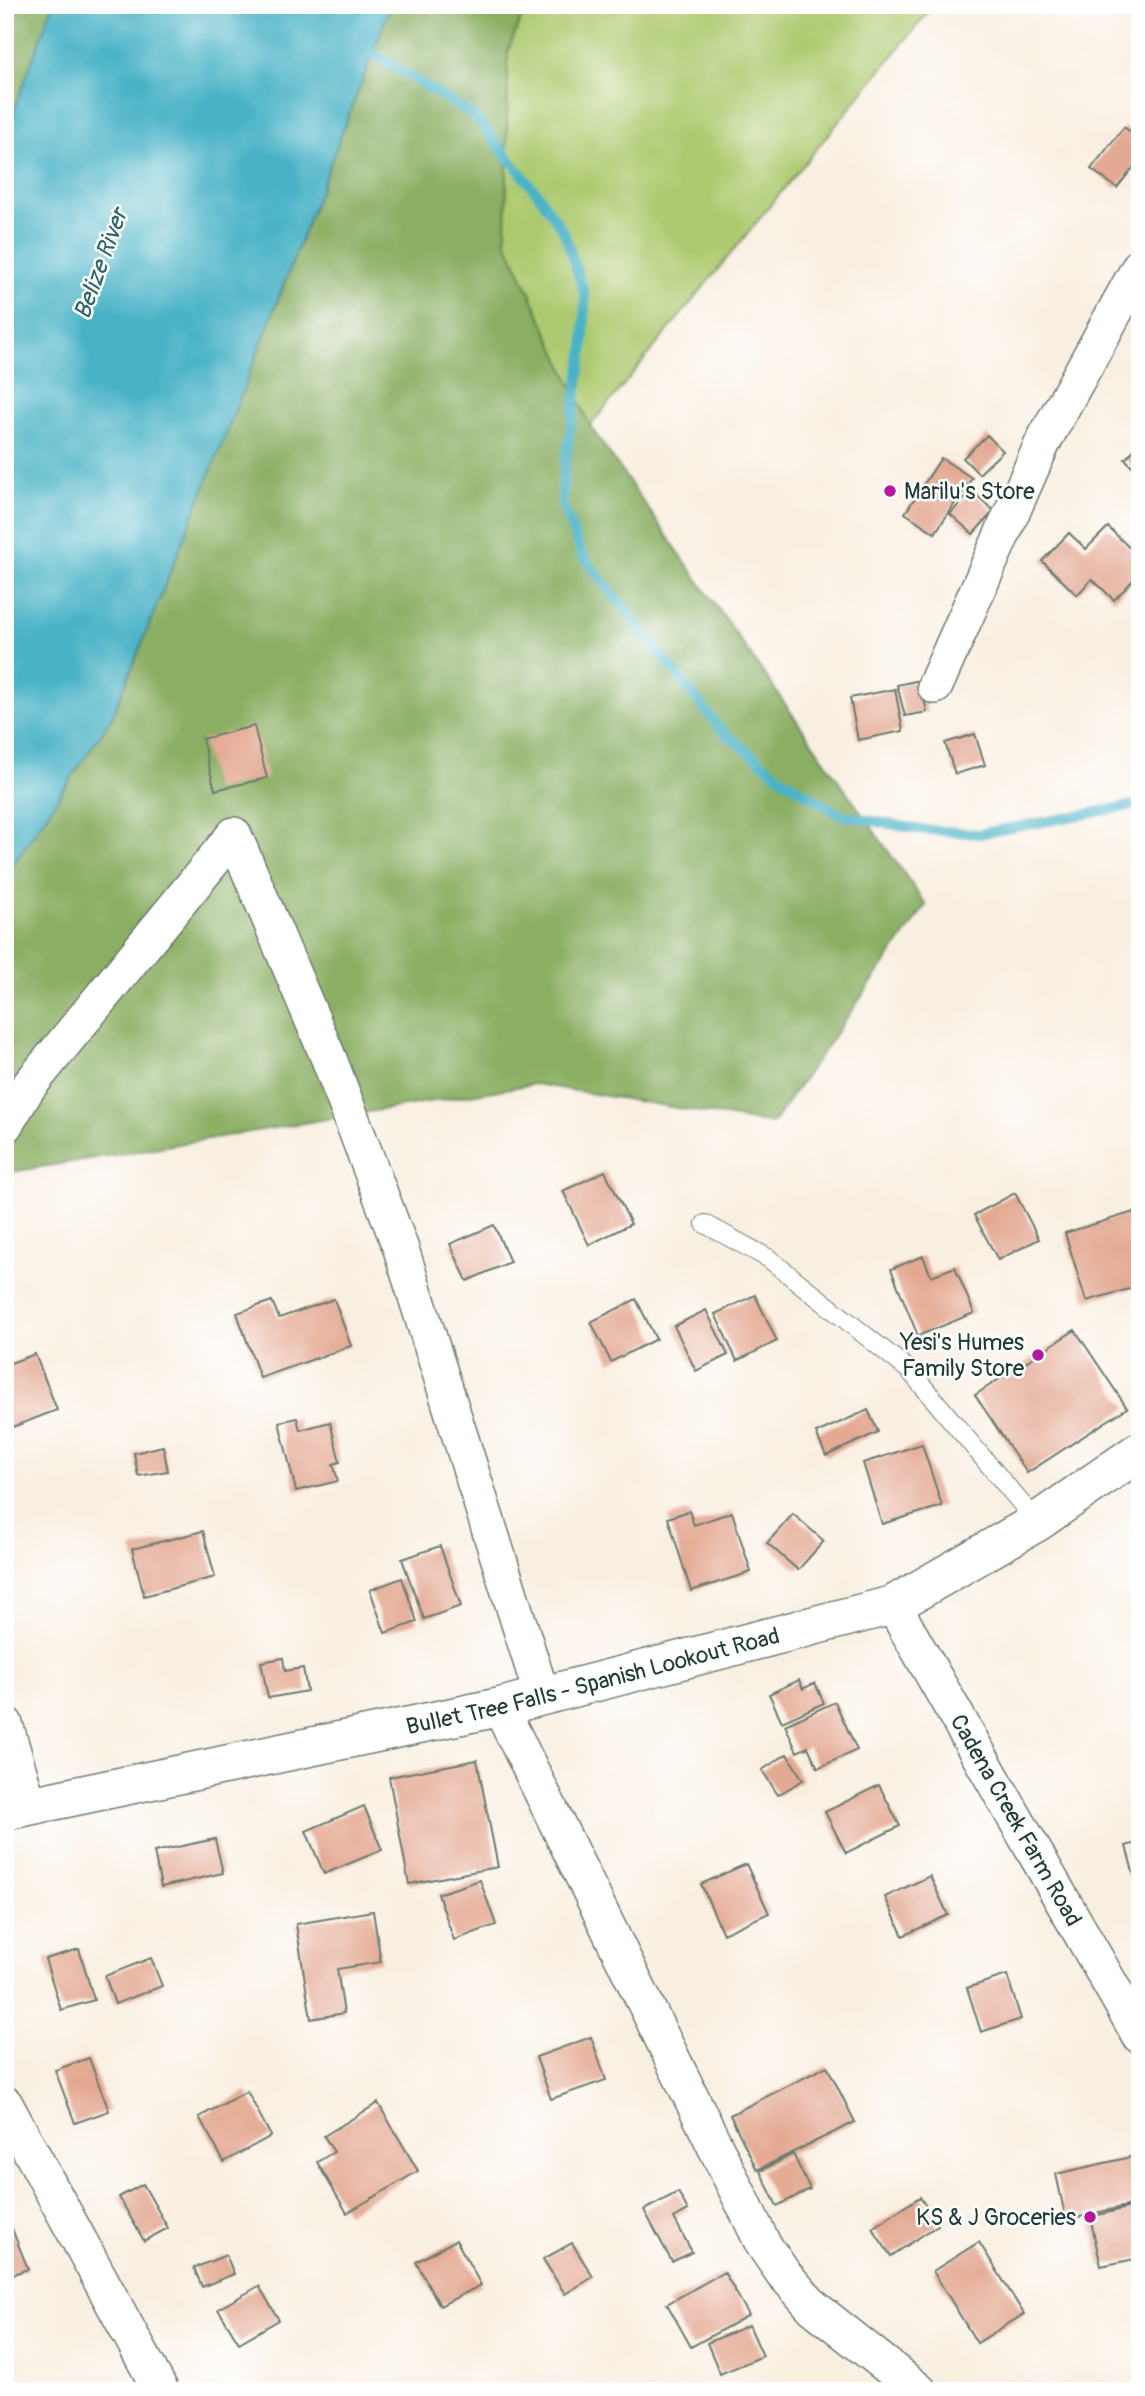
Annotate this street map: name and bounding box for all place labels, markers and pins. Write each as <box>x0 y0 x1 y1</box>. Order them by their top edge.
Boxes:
place label: Marilu's Store <box>904 477 1035 506</box>
marker: Marilu's Store <box>882 483 898 499</box>
place label: Yesi's Humes Family Store <box>899 1328 1025 1383</box>
marker: Yesi's Humes Family Store <box>1030 1347 1046 1363</box>
place label: KS & J Groceries <box>916 2203 1076 2232</box>
marker: KS & J Groceries <box>1082 2209 1098 2225</box>

